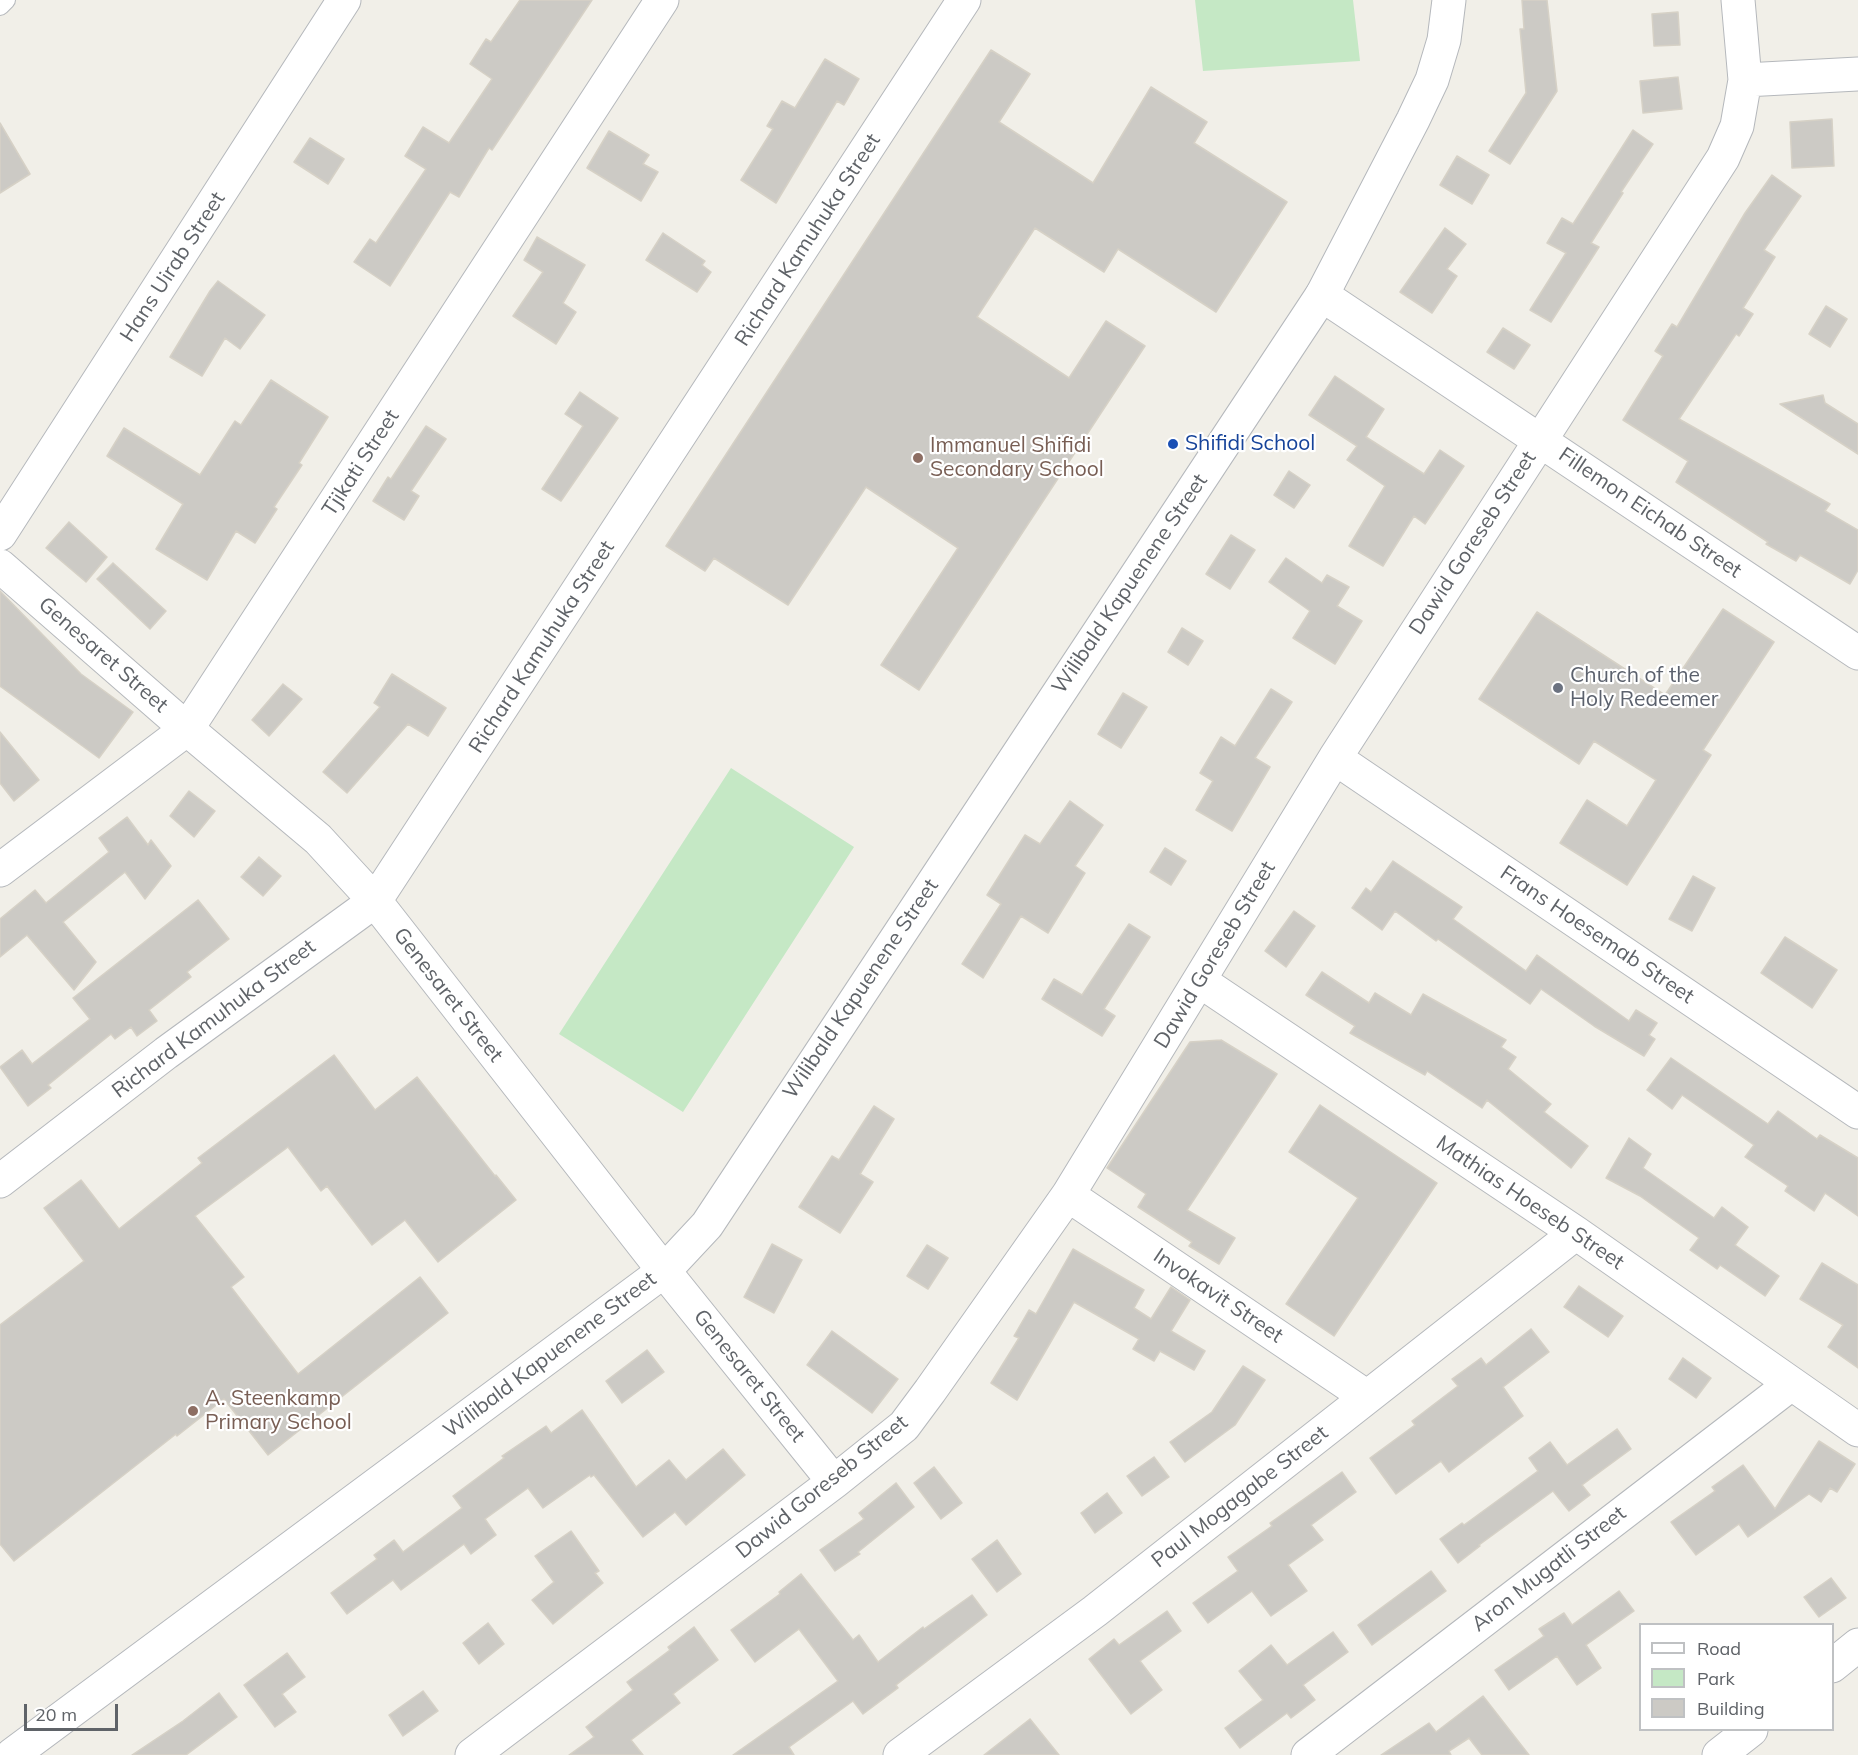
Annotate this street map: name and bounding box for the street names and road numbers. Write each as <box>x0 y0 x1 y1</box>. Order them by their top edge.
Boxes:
street label: Richard Kamuhuka Street <box>730 129 886 351</box>
street label: Hans Uirab Street <box>115 187 231 347</box>
street label: Tjikati Street <box>317 405 405 521</box>
street label: Fillemon Eichab Street <box>1554 442 1746 584</box>
street label: Dawid Goreseb Street <box>1404 447 1542 639</box>
street label: Wilibald Kapuenene Street <box>1047 469 1213 699</box>
street label: Richard Kamuhuka Street <box>464 536 620 758</box>
street label: Genesaret Street <box>33 592 173 718</box>
street label: Dawid Goreseb Street <box>1149 857 1281 1053</box>
street label: Frans Hoesemab Street <box>1495 861 1699 1009</box>
street label: Wilibald Kapuenene Street <box>778 874 944 1104</box>
street label: Genesaret Street <box>388 923 508 1067</box>
street label: Richard Kamuhuka Street <box>107 934 321 1104</box>
street label: Mathias Hoeseb Street <box>1431 1131 1629 1275</box>
street label: Invokavit Street <box>1148 1243 1288 1349</box>
street label: Wilibald Kapuenene Street <box>439 1267 661 1443</box>
street label: Genesaret Street <box>688 1305 810 1447</box>
street label: Dawid Goreseb Street <box>731 1410 913 1564</box>
street label: Paul Mogagabe Street <box>1147 1420 1333 1574</box>
street label: Aron Mugatli Street <box>1467 1501 1631 1637</box>

